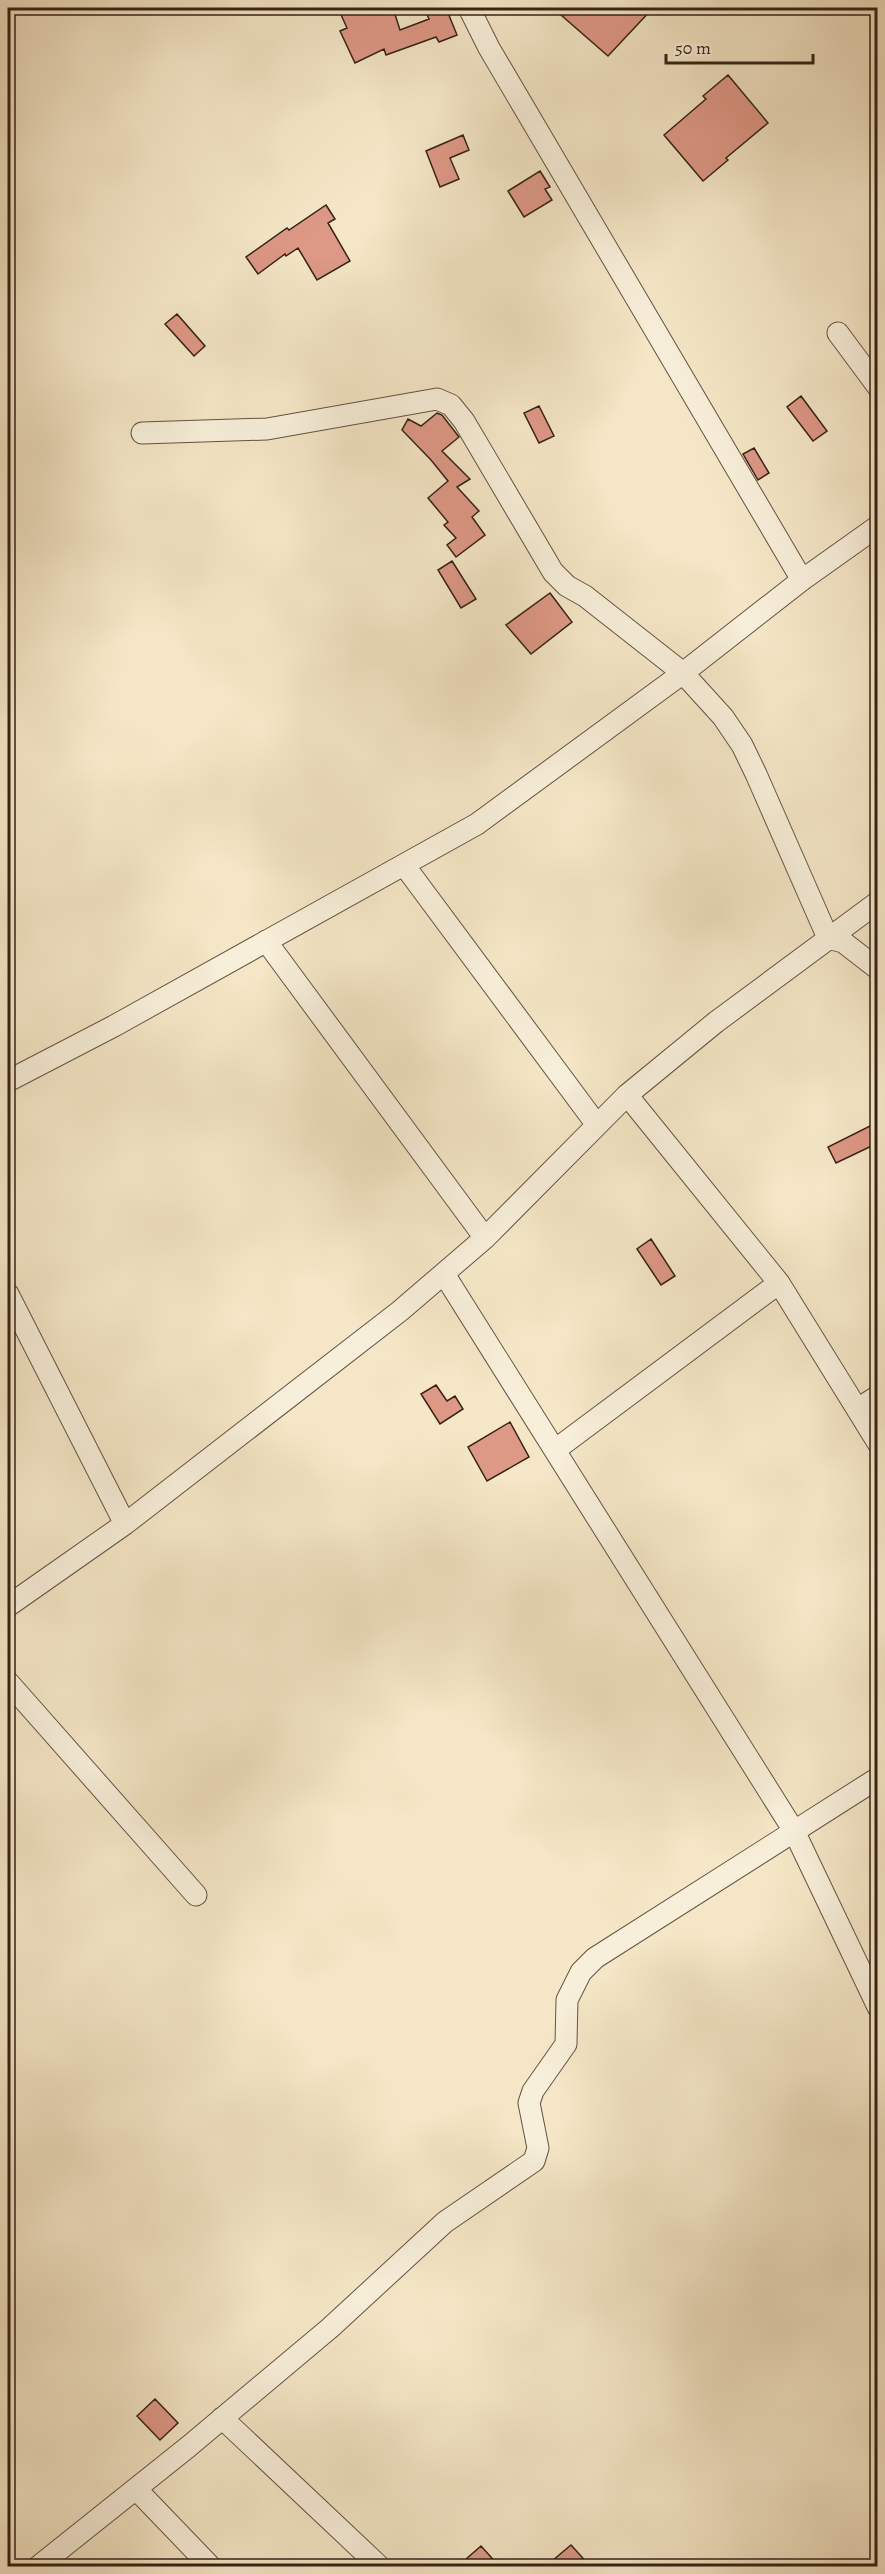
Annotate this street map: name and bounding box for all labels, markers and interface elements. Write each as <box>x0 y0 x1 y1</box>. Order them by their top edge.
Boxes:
scale bar <box>666 27 813 65</box>
text: 50 m <box>675 36 711 60</box>

